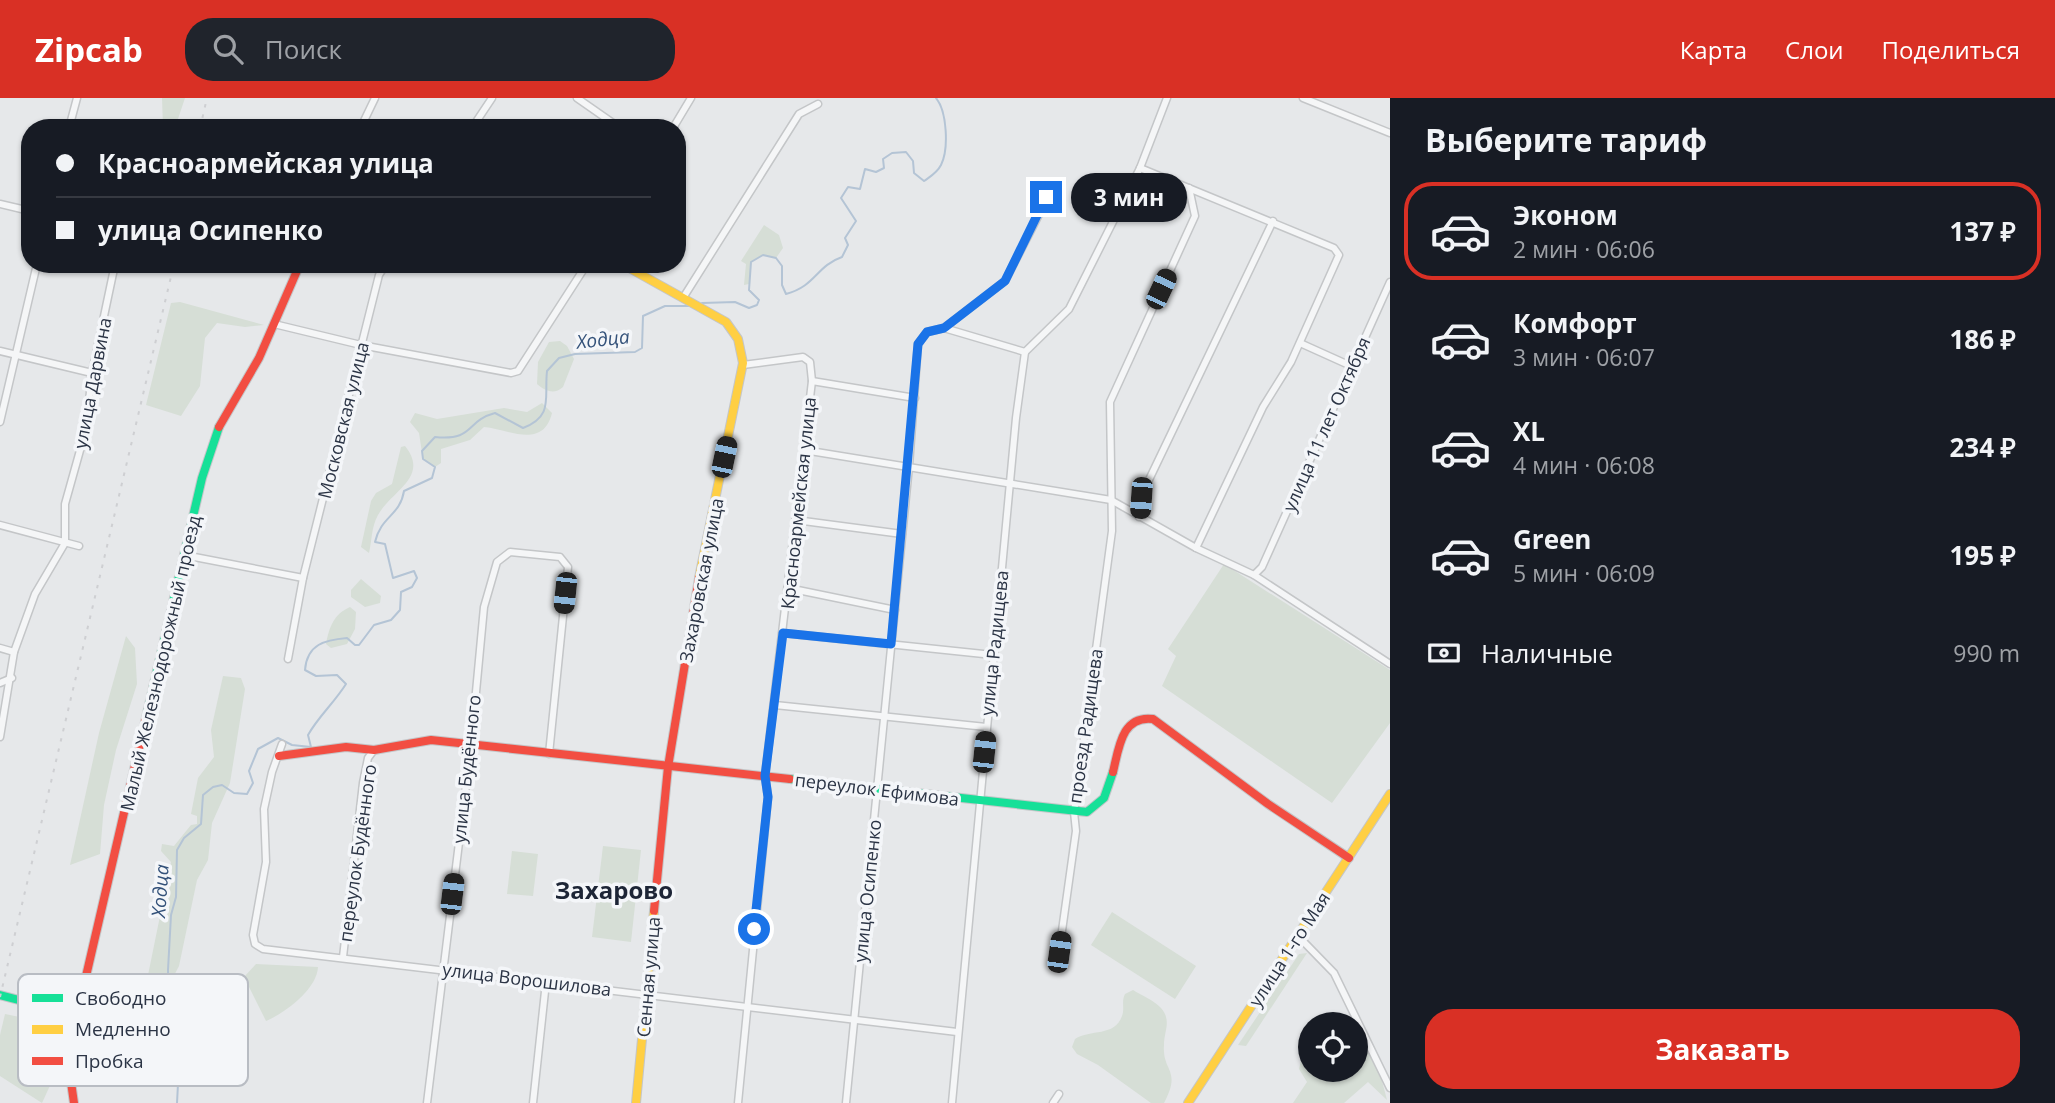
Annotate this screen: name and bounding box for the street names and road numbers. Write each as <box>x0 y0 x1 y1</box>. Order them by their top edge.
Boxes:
street label: улица Дарвина <box>68 315 116 451</box>
street label: улица 11 лет Октября <box>1277 333 1375 515</box>
street label: Московская улица <box>312 339 374 501</box>
street label: Красноармейская улица <box>775 396 821 610</box>
street label: Захаровская улица <box>673 496 729 664</box>
street label: Малый Железнодорожный проезд <box>114 513 206 813</box>
street label: улица Радищева <box>974 569 1014 717</box>
street label: проезд Радищева <box>1062 647 1108 805</box>
street label: улица Будённого <box>446 693 486 845</box>
street label: переулок Будённого <box>333 763 381 943</box>
street label: переулок Ефимова <box>794 767 960 811</box>
street label: улица Осипенко <box>848 818 886 964</box>
street label: улица 1-го Мая <box>1243 887 1335 1011</box>
street label: Сенная улица <box>631 916 665 1038</box>
street label: улица Ворошилова <box>441 957 613 1001</box>

